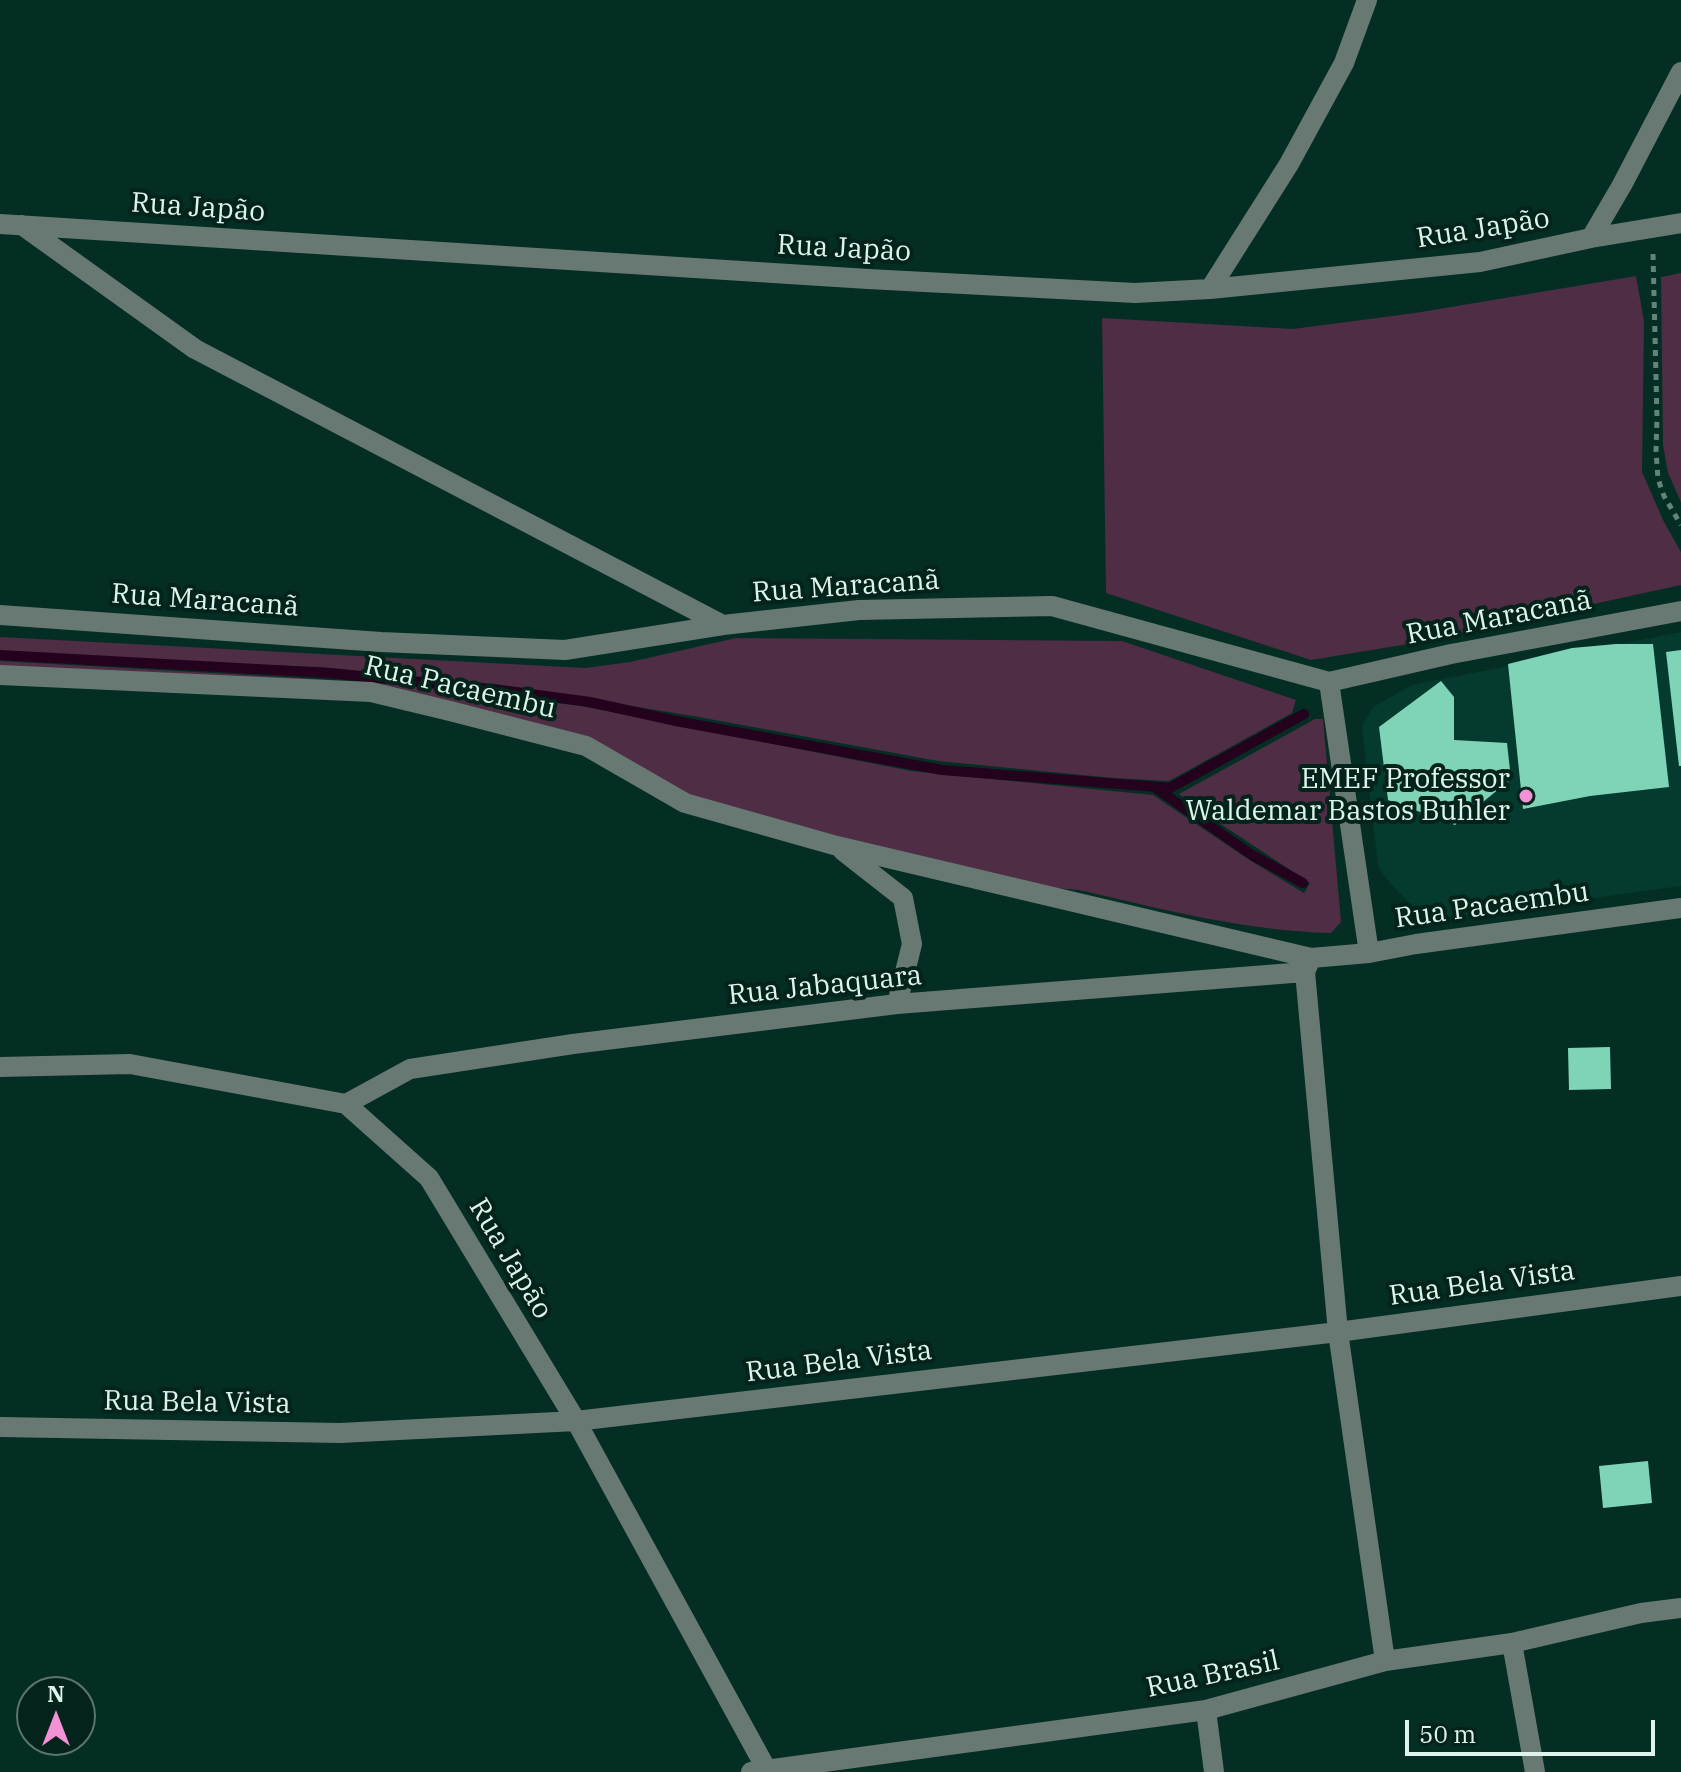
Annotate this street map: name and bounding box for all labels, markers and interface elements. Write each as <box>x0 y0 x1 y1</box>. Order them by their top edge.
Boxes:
street label: Rua Japão <box>130 187 266 229</box>
street label: Rua Japão <box>1414 202 1552 256</box>
street label: Rua Japão <box>776 229 912 269</box>
street label: Rua Maracanã <box>751 564 941 610</box>
street label: Rua Maracanã <box>110 578 300 624</box>
street label: Rua Maracanã <box>1404 584 1594 652</box>
street label: Rua Pacaembu <box>361 650 559 726</box>
place label: EMEF Professor Waldemar Bastos Buhler <box>1186 763 1510 829</box>
marker: EMEF Professor Waldemar Bastos Buhler <box>1517 787 1535 805</box>
street label: Rua Pacaembu <box>1393 876 1591 936</box>
street label: Rua Jabaquara <box>726 959 924 1013</box>
street label: Rua Japão <box>461 1193 559 1325</box>
street label: Rua Bela Vista <box>1387 1254 1577 1314</box>
street label: Rua Bela Vista <box>744 1334 934 1390</box>
street label: Rua Bela Vista <box>103 1385 291 1421</box>
street label: Rua Brasil <box>1143 1645 1283 1705</box>
north arrow <box>16 1676 96 1756</box>
text: N <box>47 1679 65 1708</box>
scale bar <box>1409 1704 1659 1754</box>
text: 50 m <box>1419 1718 1476 1750</box>

